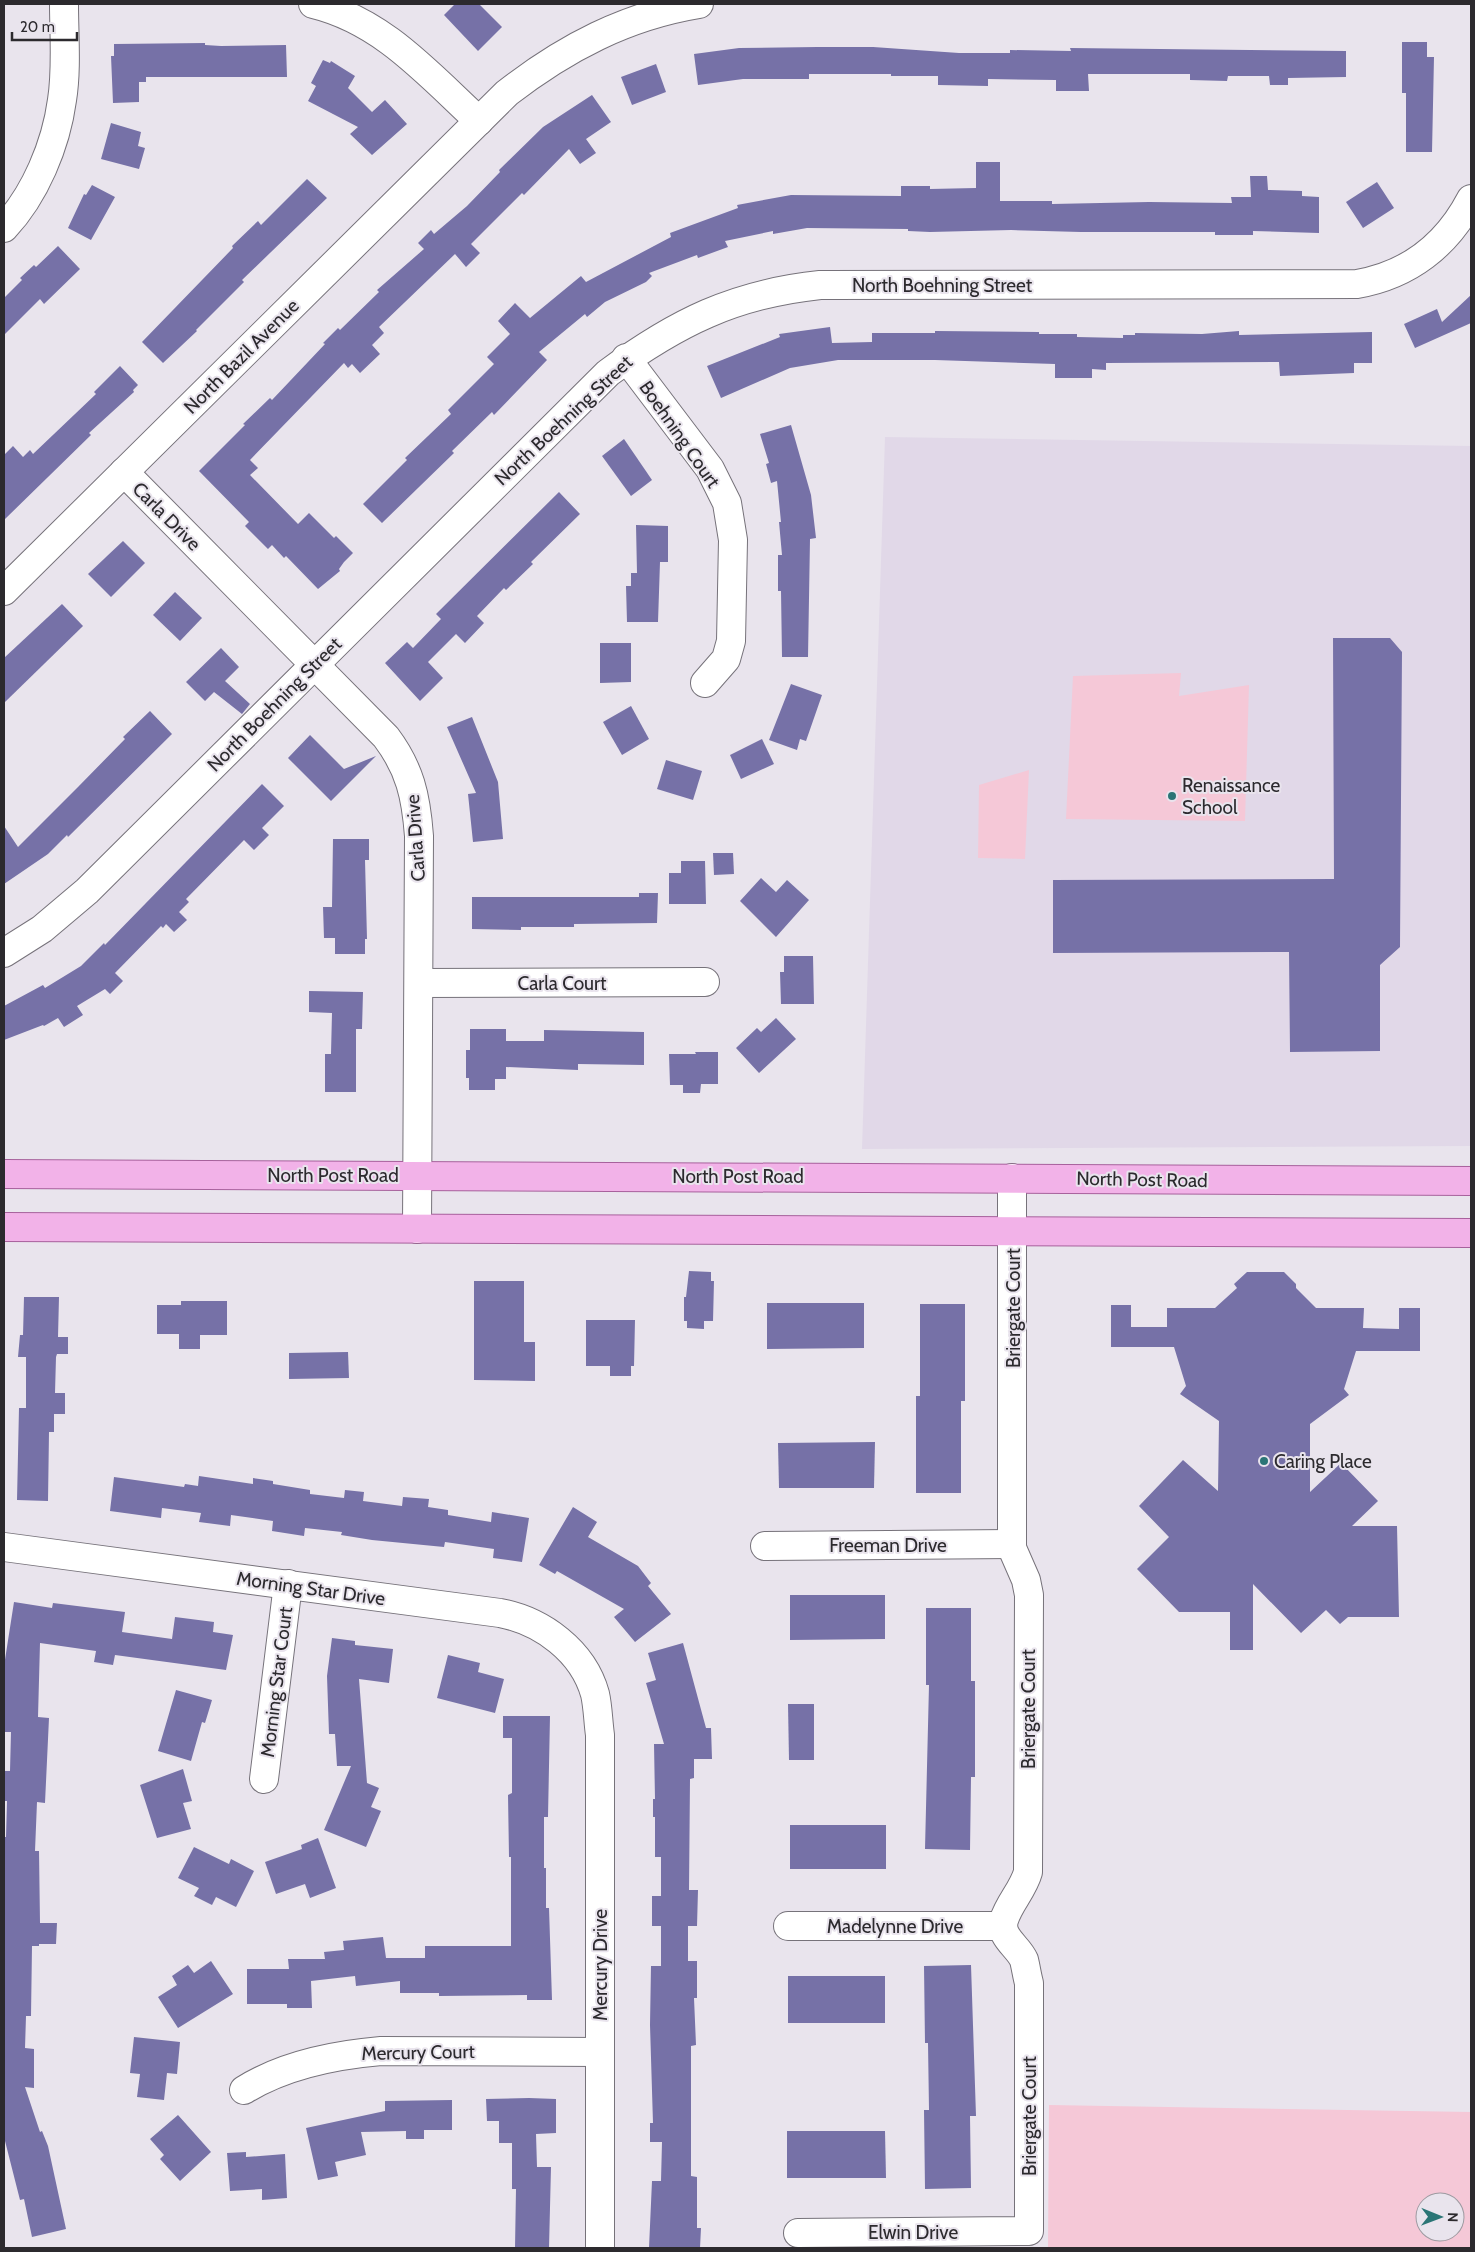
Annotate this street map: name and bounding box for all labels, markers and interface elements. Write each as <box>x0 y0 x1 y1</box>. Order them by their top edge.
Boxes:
scale bar <box>12 10 78 42</box>
text: 20 m <box>20 18 55 36</box>
street label: North Boehning Street <box>852 274 1033 297</box>
street label: North Bazil Avenue <box>179 294 304 419</box>
street label: North Boehning Street <box>490 350 638 490</box>
street label: Boehning Court <box>634 376 725 493</box>
street label: Carla Drive <box>128 477 206 556</box>
street label: North Boehning Street <box>203 632 347 776</box>
place label: Renaissance School <box>1182 774 1281 819</box>
marker: Renaissance School <box>1166 790 1178 802</box>
street label: Carla Drive <box>401 793 430 882</box>
street label: Carla Court <box>518 972 607 995</box>
street label: North Post Road <box>267 1164 399 1187</box>
street label: North Post Road <box>672 1165 804 1188</box>
street label: North Post Road <box>1076 1167 1208 1192</box>
street label: Briergate Court <box>1002 1247 1025 1368</box>
place label: Caring Place <box>1274 1450 1372 1473</box>
marker: Caring Place <box>1258 1455 1270 1467</box>
street label: Freeman Drive <box>829 1534 947 1557</box>
street label: Morning Star Drive <box>235 1567 387 1610</box>
street label: Morning Star Court <box>256 1605 297 1759</box>
street label: Briergate Court <box>1017 1648 1040 1769</box>
street label: Mercury Drive <box>589 1909 612 2021</box>
street label: Madelynne Drive <box>827 1915 964 1938</box>
street label: Mercury Court <box>361 2040 475 2065</box>
street label: Briergate Court <box>1018 2055 1041 2176</box>
north arrow <box>1415 2192 1465 2242</box>
text: N <box>1444 2212 1462 2222</box>
street label: Elwin Drive <box>868 2221 958 2244</box>

